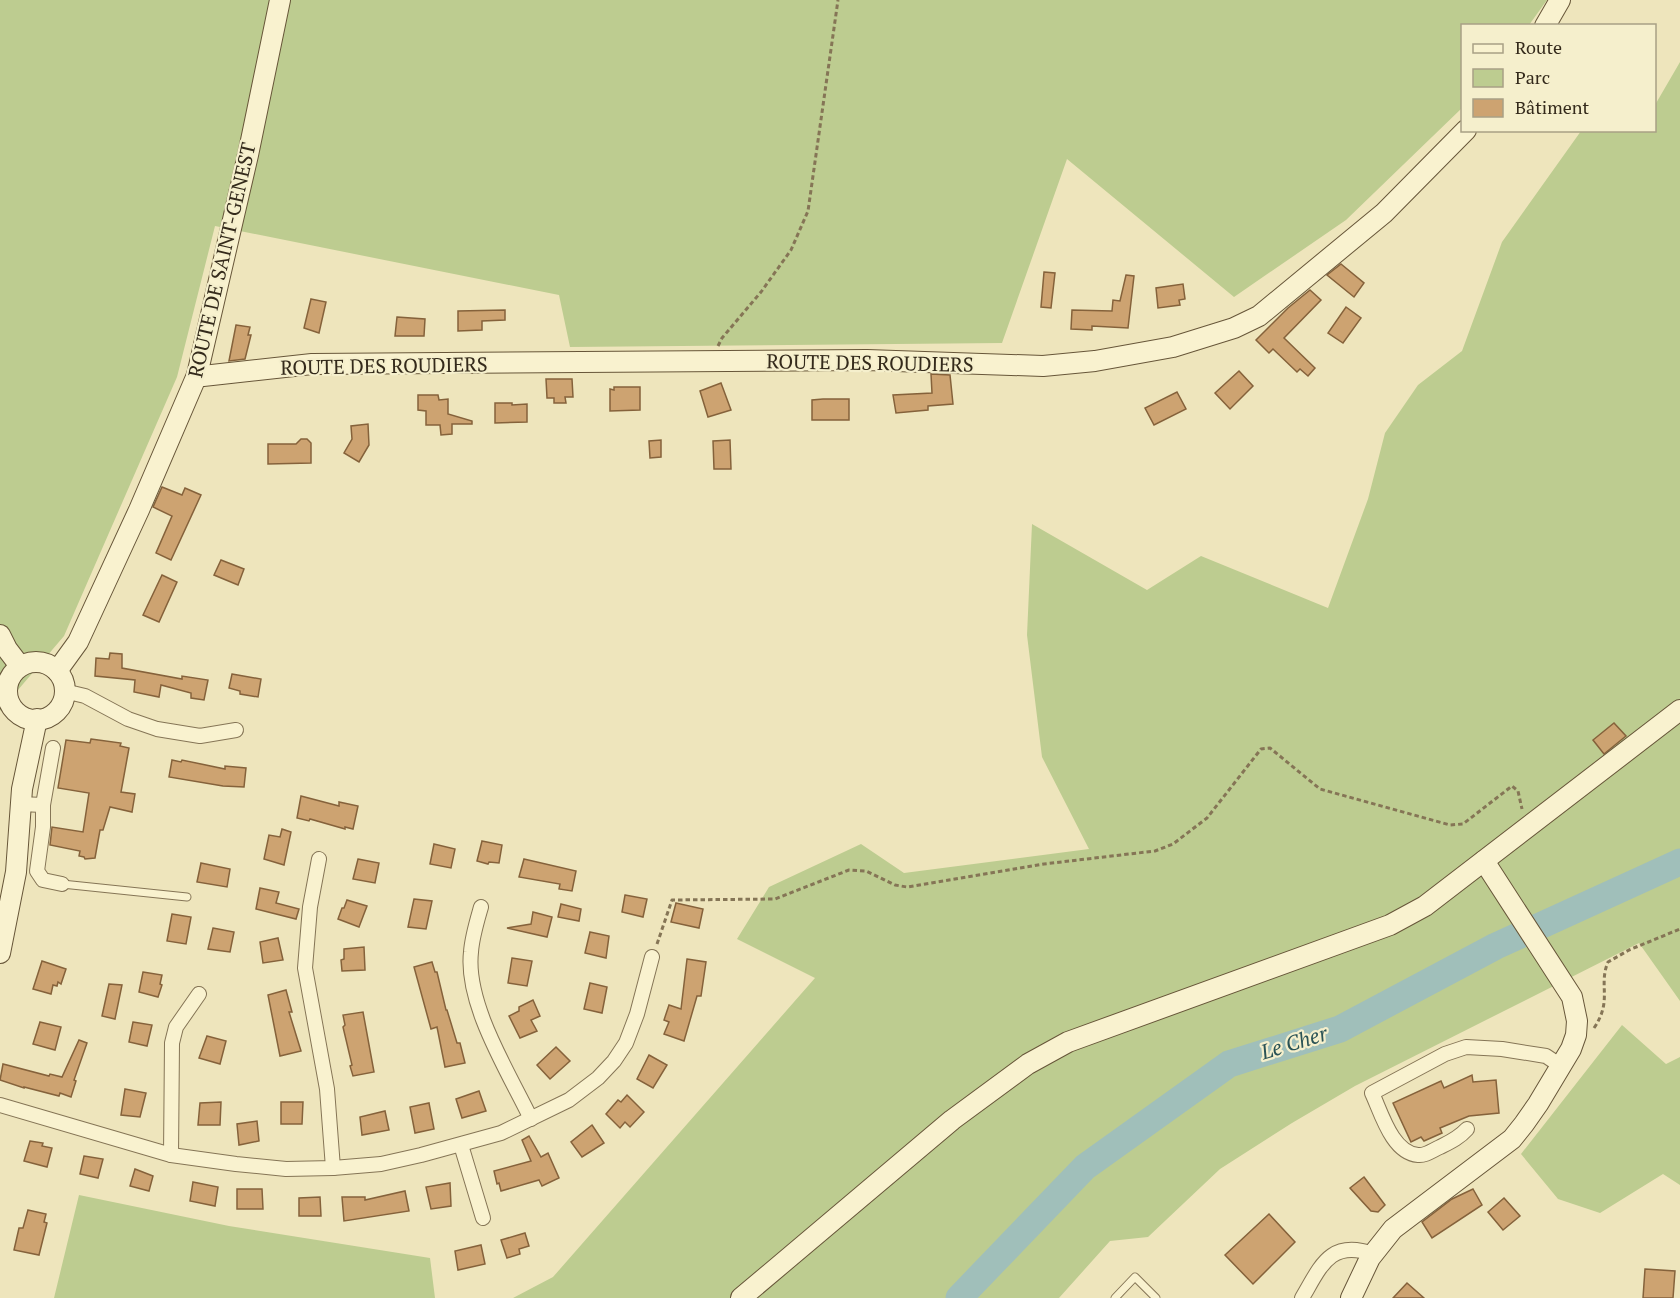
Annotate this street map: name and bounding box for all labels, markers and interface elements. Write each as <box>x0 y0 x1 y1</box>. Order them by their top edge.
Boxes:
legend <box>1461 24 1656 132</box>
text: Route <box>1515 35 1562 59</box>
text: Parc <box>1515 65 1550 89</box>
text: Bâtiment <box>1515 95 1590 119</box>
street label: ROUTE DE SAINT-GENEST <box>181 140 262 380</box>
street label: ROUTE DES ROUDIERS <box>766 347 974 378</box>
street label: ROUTE DES ROUDIERS <box>280 350 488 381</box>
water label: Le Cher <box>1256 1018 1331 1066</box>

